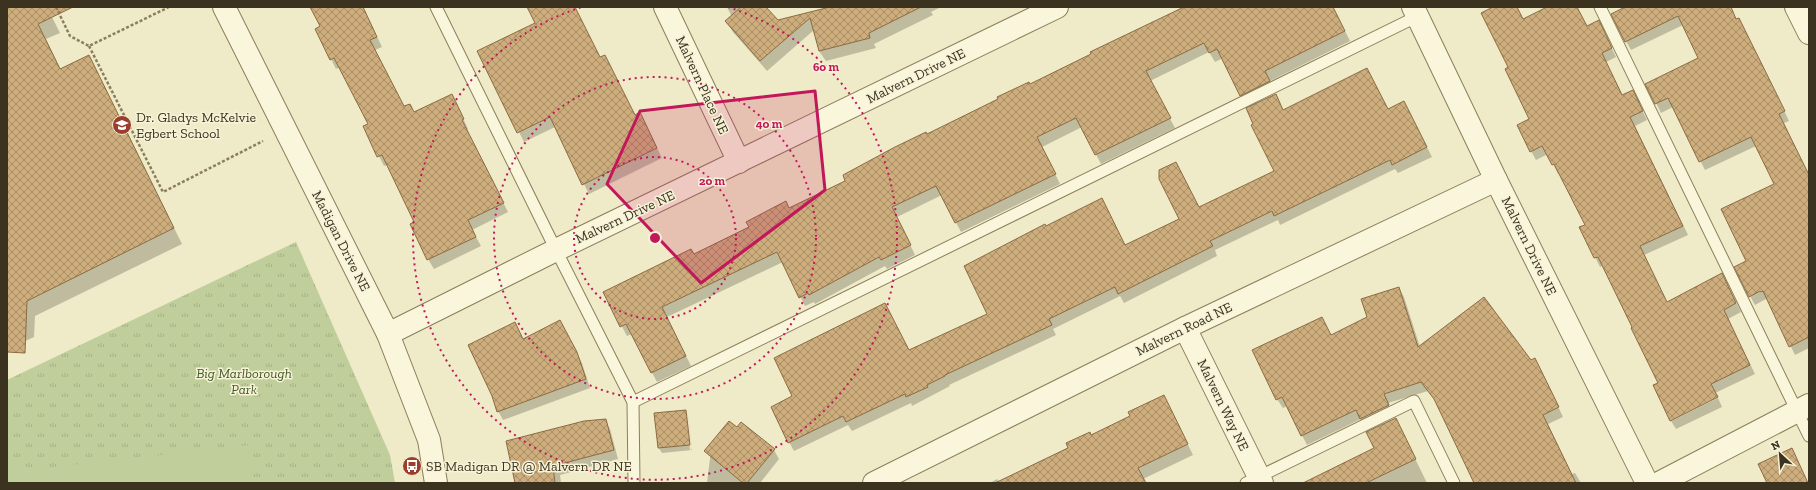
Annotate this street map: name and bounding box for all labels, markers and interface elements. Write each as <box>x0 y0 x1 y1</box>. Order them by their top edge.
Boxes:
street label: Malvern Place NE <box>672 33 732 137</box>
street label: Malvern Drive NE <box>864 45 968 107</box>
text: 60 m <box>813 60 840 74</box>
place label: Dr. Gladys McKelvie Egbert School <box>136 109 257 142</box>
school or university icon: Dr. Gladys McKelvie Egbert School <box>111 114 133 136</box>
text: 40 m <box>756 117 783 131</box>
text: 20 m <box>699 174 726 188</box>
street label: Malvern Drive NE <box>573 187 677 247</box>
street label: Madigan Drive NE <box>308 188 374 294</box>
street label: Malvern Drive NE <box>1498 194 1560 298</box>
centre of rings <box>648 231 662 245</box>
street label: Malvern Road NE <box>1133 298 1235 360</box>
street label: Malvern Way NE <box>1193 356 1253 454</box>
park label: Big Marlborough Park <box>196 365 292 398</box>
north arrow <box>1760 434 1800 474</box>
text: N <box>1769 438 1783 453</box>
bus stop icon: SB Madigan DR @ Malvern DR NE <box>401 455 423 477</box>
place label: SB Madigan DR @ Malvern DR NE <box>426 458 632 475</box>

